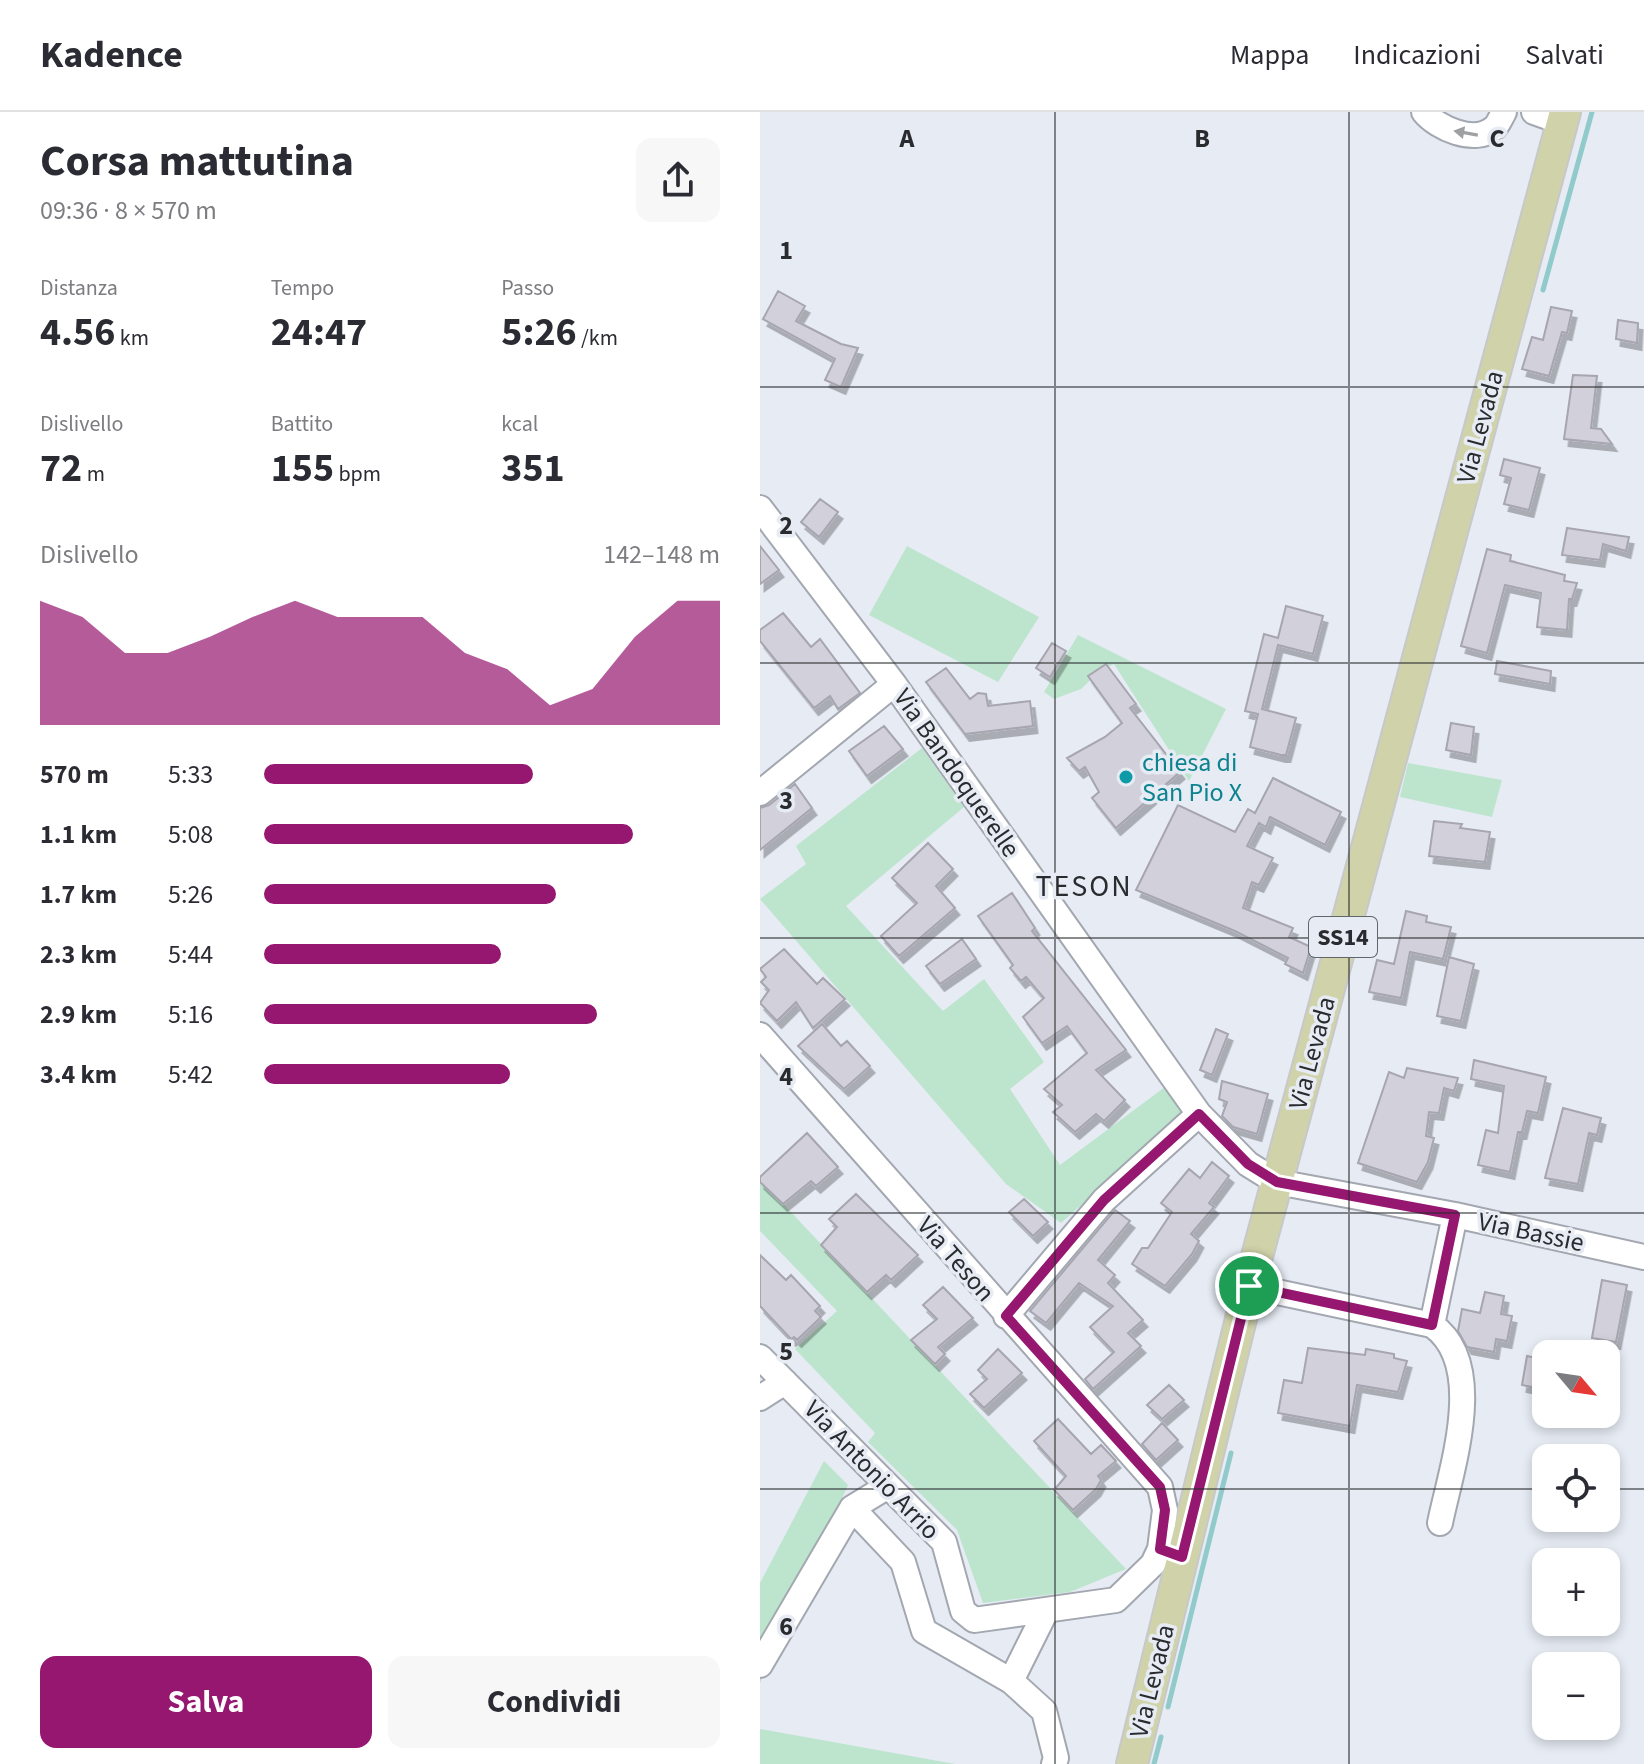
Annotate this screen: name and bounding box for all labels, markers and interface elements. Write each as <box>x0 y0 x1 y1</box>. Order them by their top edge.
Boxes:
text: Kadence <box>40 28 183 82</box>
text: Mappa <box>1230 35 1309 75</box>
text: Indicazioni <box>1353 35 1481 75</box>
text: Salvati <box>1525 35 1604 75</box>
text: A <box>899 120 916 157</box>
text: B <box>1194 120 1210 157</box>
text: C <box>1489 120 1505 157</box>
one-way arrow <box>1454 126 1479 139</box>
text: Corsa mattutina <box>40 130 354 193</box>
button: share <box>636 138 720 222</box>
text: 09:36 · 8 × 570 m <box>40 192 217 229</box>
text: 1 <box>779 232 793 269</box>
text: Distanza <box>40 272 118 304</box>
text: Tempo <box>271 272 334 304</box>
text: Passo <box>501 272 554 304</box>
text: 4.56 <box>40 304 115 361</box>
text: 24:47 <box>271 304 367 361</box>
text: 5:26 <box>501 304 577 361</box>
text: km <box>115 322 149 354</box>
text: /km <box>577 322 618 354</box>
street label: Via Levada <box>1447 366 1513 488</box>
text: Dislivello <box>40 408 123 440</box>
text: Battito <box>271 408 333 440</box>
text: kcal <box>501 408 538 440</box>
text: 72 <box>40 440 82 497</box>
text: 155 <box>271 440 334 497</box>
text: 351 <box>501 440 565 497</box>
text: m <box>82 458 105 490</box>
text: bpm <box>334 458 381 490</box>
text: 2 <box>779 507 793 544</box>
text: Dislivello <box>40 536 139 573</box>
text: 142–148 m <box>603 536 720 573</box>
street label: Via Bandoquerelle <box>885 681 1029 865</box>
place label: chiesa di San Pio X <box>1142 744 1242 811</box>
text: 570 m <box>40 756 109 793</box>
text: 5:33 <box>168 756 213 793</box>
marker: chiesa di San Pio X <box>1117 768 1135 786</box>
text: 3 <box>779 782 793 819</box>
text: 1.1 km <box>40 816 117 853</box>
text: 5:08 <box>168 816 213 853</box>
district label: TESON <box>1035 865 1133 908</box>
text: 1.7 km <box>40 876 117 913</box>
text: 5:26 <box>168 876 213 913</box>
road number: SS14 <box>1309 917 1377 957</box>
text: 2.3 km <box>40 936 117 973</box>
text: 5:44 <box>168 936 213 973</box>
street label: Via Levada <box>1279 992 1345 1114</box>
text: 2.9 km <box>40 996 117 1033</box>
text: 5:16 <box>168 996 213 1033</box>
text: 3.4 km <box>40 1056 117 1093</box>
text: 5:42 <box>168 1056 213 1093</box>
text: 4 <box>779 1058 793 1095</box>
street label: Via Bassie <box>1475 1203 1587 1261</box>
street label: Via Teson <box>908 1208 1004 1310</box>
pin <box>1215 1252 1283 1320</box>
icon: arrive <box>1227 1264 1271 1308</box>
text: 5 <box>779 1333 793 1370</box>
north arrow <box>1532 1340 1620 1428</box>
map controls <box>1532 1340 1620 1740</box>
street label: Via Antonio Arrio <box>796 1392 948 1548</box>
button: locate <box>1532 1444 1620 1532</box>
button: + <box>1532 1548 1620 1636</box>
text: 6 <box>779 1608 793 1645</box>
street label: Via Levada <box>1120 1620 1184 1742</box>
button: − <box>1532 1652 1620 1740</box>
button: Salva <box>40 1656 372 1748</box>
button: Condividi <box>388 1656 720 1748</box>

